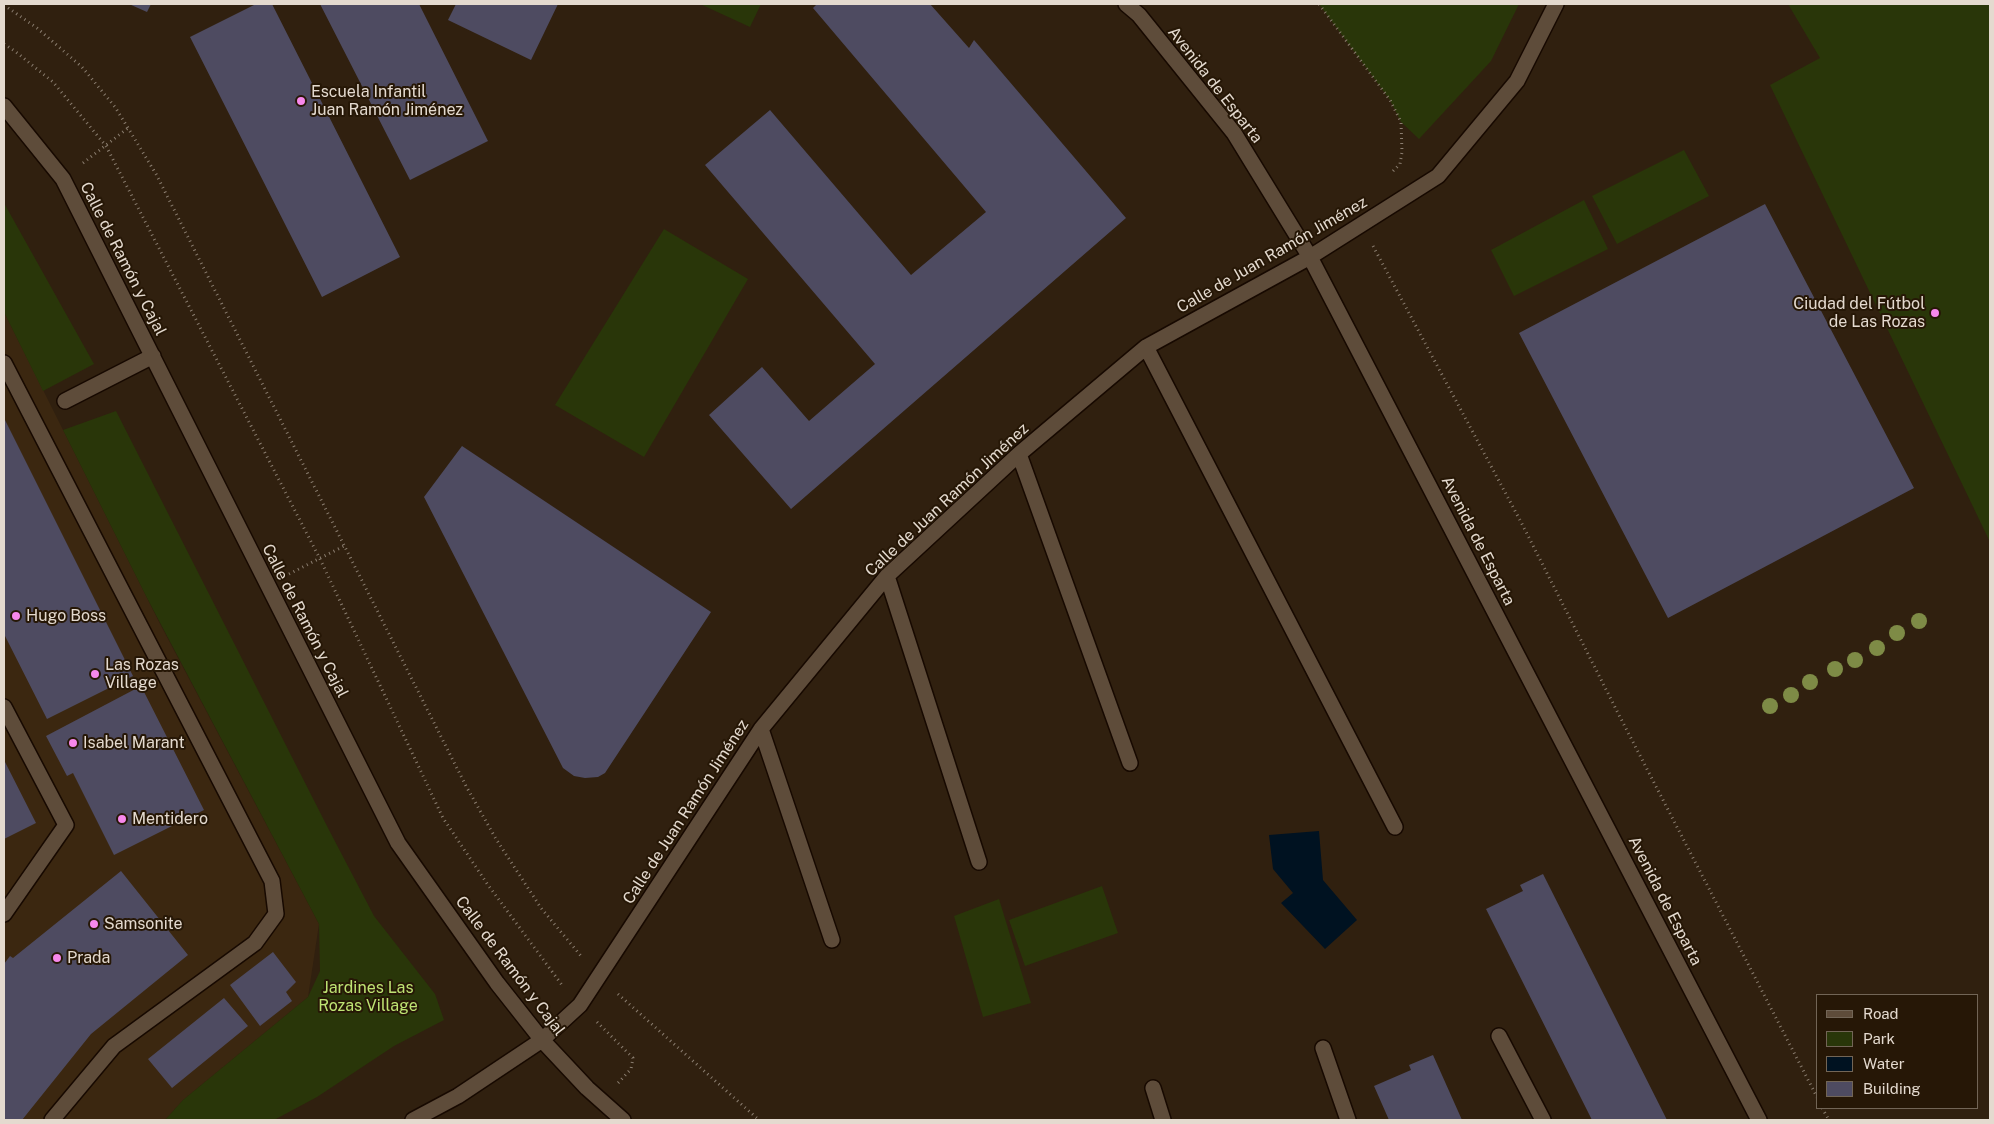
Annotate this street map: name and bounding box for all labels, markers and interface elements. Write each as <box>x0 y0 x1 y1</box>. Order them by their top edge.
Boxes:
street label: Avenida de Esparta <box>1164 23 1266 147</box>
place label: Escuela Infantil Juan Ramón Jiménez <box>311 82 463 120</box>
marker: Escuela Infantil Juan Ramón Jiménez <box>295 95 307 107</box>
street label: Calle de Ramón y Cajal <box>76 179 170 339</box>
street label: Calle de Juan Ramón Jiménez <box>1174 193 1370 317</box>
place label: Ciudad del Fútbol de Las Rozas <box>1793 294 1925 332</box>
marker: Ciudad del Fútbol de Las Rozas <box>1929 307 1941 319</box>
street label: Calle de Juan Ramón Jiménez <box>861 419 1033 581</box>
street label: Avenida de Esparta <box>1437 473 1519 609</box>
street label: Calle de Ramón y Cajal <box>258 541 352 701</box>
place label: Hugo Boss <box>26 606 106 626</box>
marker: Hugo Boss <box>10 610 22 622</box>
place label: Las Rozas Village <box>105 655 179 693</box>
marker: Las Rozas Village <box>89 668 101 680</box>
street label: Calle de Juan Ramón Jiménez <box>619 716 753 908</box>
place label: Isabel Marant <box>83 733 185 753</box>
marker: Isabel Marant <box>67 737 79 749</box>
place label: Mentidero <box>132 809 208 829</box>
marker: Mentidero <box>116 813 128 825</box>
street label: Avenida de Esparta <box>1624 833 1706 969</box>
street label: Calle de Ramón y Cajal <box>451 892 569 1040</box>
place label: Samsonite <box>104 914 183 934</box>
marker: Samsonite <box>88 918 100 930</box>
place label: Prada <box>67 948 110 968</box>
marker: Prada <box>51 952 63 964</box>
park label: Jardines Las Rozas Village <box>318 978 418 1016</box>
legend <box>1816 994 1979 1109</box>
text: Road <box>1863 1005 1899 1022</box>
text: Park <box>1863 1030 1895 1047</box>
text: Water <box>1863 1055 1905 1072</box>
text: Building <box>1863 1080 1921 1097</box>

